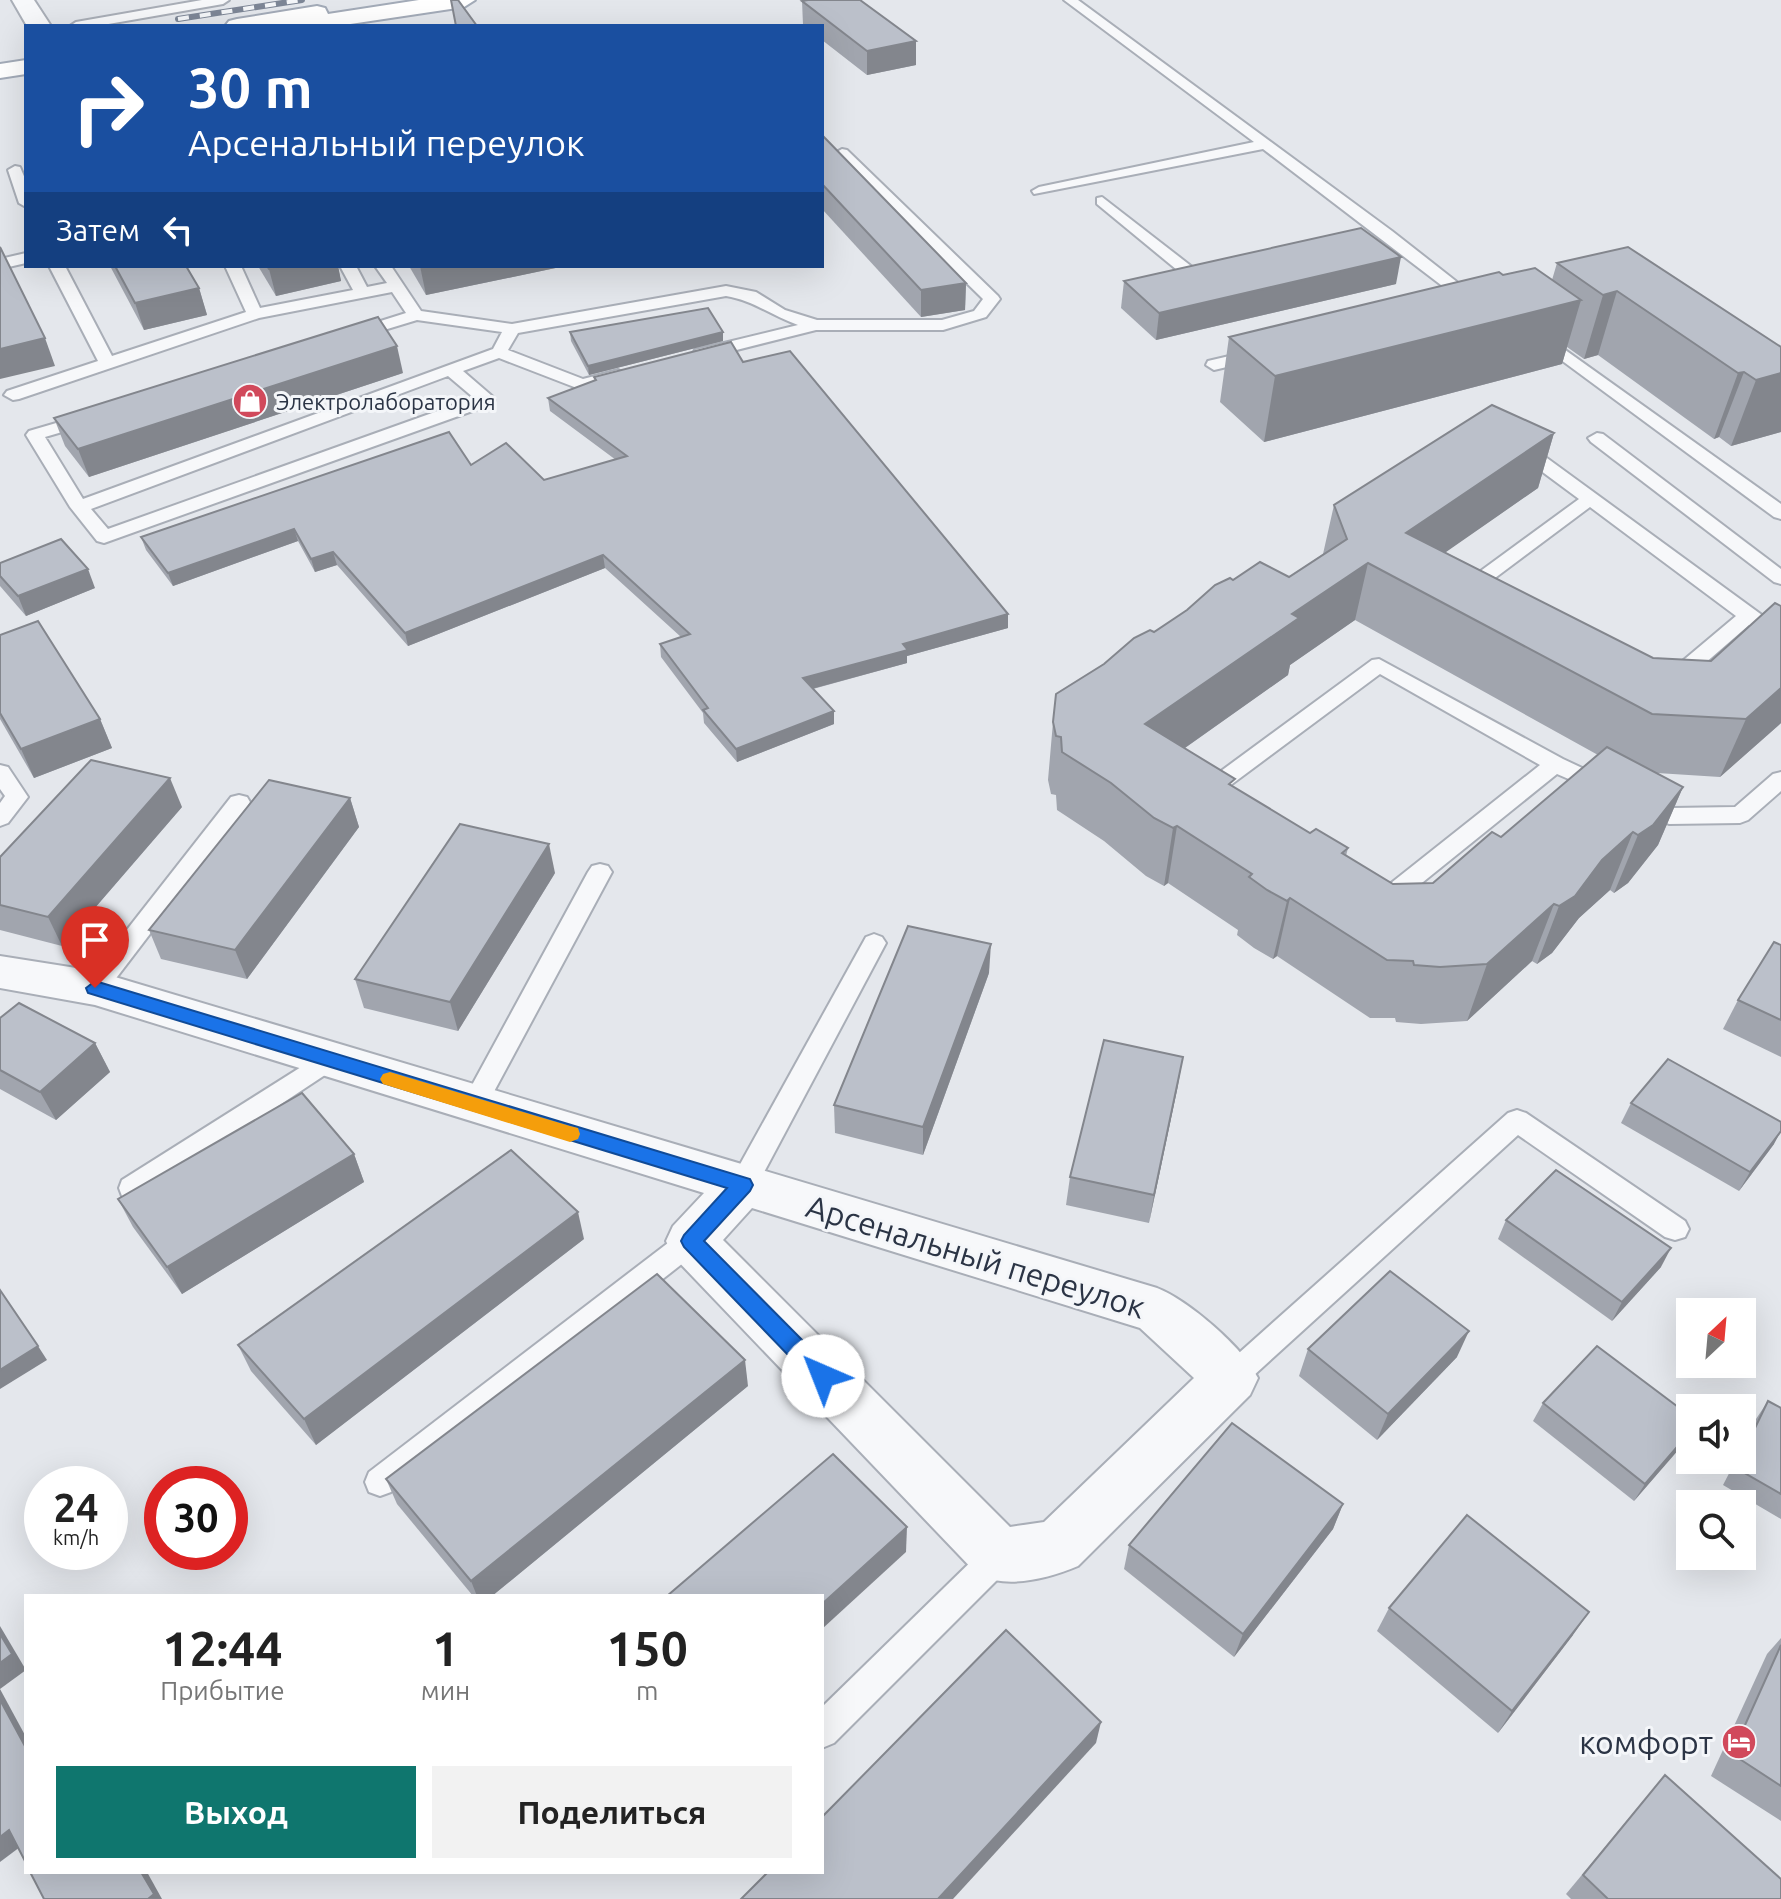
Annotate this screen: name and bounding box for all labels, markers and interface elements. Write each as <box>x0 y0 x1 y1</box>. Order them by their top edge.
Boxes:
icon: right <box>56 56 160 160</box>
text: 30 m <box>188 56 313 119</box>
text: Арсенальный переулок <box>188 122 585 163</box>
icon: left <box>156 208 200 252</box>
text: Затем <box>56 213 140 247</box>
shop icon: Электролаборатория <box>231 382 269 420</box>
place label: Электролаборатория <box>276 389 496 414</box>
pin <box>61 906 129 988</box>
icon: arrive <box>73 918 117 962</box>
street label: Арсенальный переулок <box>802 1187 1150 1325</box>
north arrow <box>1676 1298 1756 1378</box>
map controls <box>1676 1298 1756 1570</box>
position arrow <box>781 1334 865 1418</box>
button: sound <box>1676 1394 1756 1474</box>
speed limit sign: 30 <box>144 1466 248 1570</box>
text: 24 <box>53 1485 99 1530</box>
button: search <box>1676 1490 1756 1570</box>
text: km/h <box>53 1526 99 1549</box>
text: 12:44 <box>162 1621 282 1675</box>
text: 1 <box>432 1621 459 1675</box>
text: 150 <box>607 1621 688 1675</box>
text: Прибытие <box>160 1676 285 1705</box>
text: мин <box>421 1676 470 1705</box>
text: m <box>636 1676 658 1705</box>
hotel icon: комфорт <box>1720 1723 1758 1761</box>
place label: комфорт <box>1579 1724 1713 1760</box>
button: Выход <box>56 1766 416 1858</box>
button: Поделиться <box>432 1766 792 1858</box>

